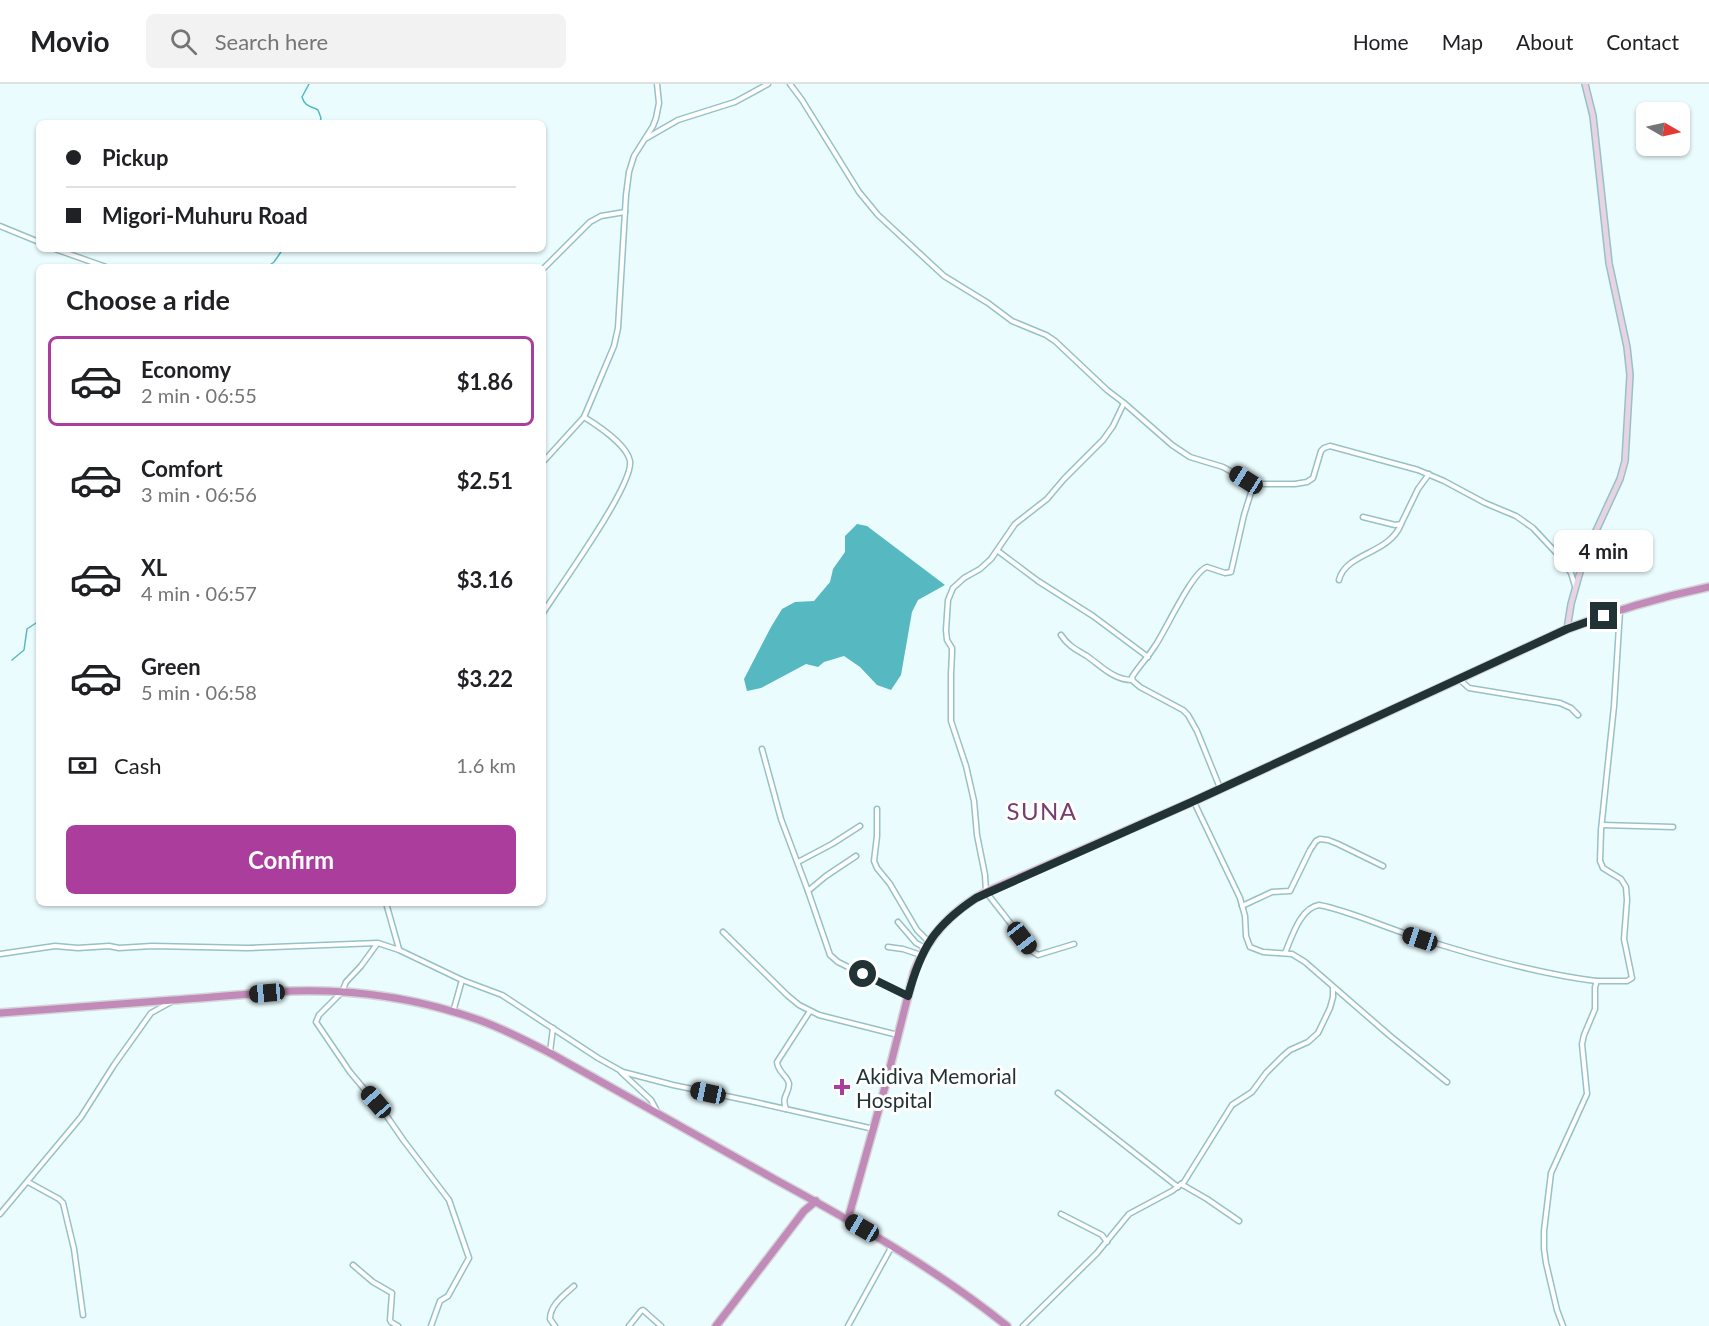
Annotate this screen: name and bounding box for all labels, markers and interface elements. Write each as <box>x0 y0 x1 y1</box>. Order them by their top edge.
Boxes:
search box <box>146 14 566 68</box>
text: Movio <box>30 24 110 58</box>
icon: search <box>167 25 200 58</box>
text: Search here <box>215 28 328 55</box>
text: Home <box>1353 29 1409 54</box>
text: Map <box>1442 29 1483 54</box>
text: About <box>1516 29 1573 54</box>
text: Contact <box>1606 29 1679 54</box>
north arrow <box>1636 102 1690 156</box>
map controls <box>1636 102 1690 156</box>
text: Pickup <box>102 144 168 171</box>
text: Migori-Muhuru Road <box>102 202 308 229</box>
text: Choose a ride <box>66 283 230 316</box>
icon: car <box>69 354 123 408</box>
text: Economy <box>141 356 231 383</box>
text: $1.86 <box>457 368 513 395</box>
text: 2 min · 06:55 <box>141 383 257 407</box>
icon: car <box>69 453 123 507</box>
text: Comfort <box>141 455 223 482</box>
car <box>1226 463 1266 497</box>
text: $2.51 <box>457 467 513 494</box>
text: 3 min · 06:56 <box>141 482 257 506</box>
callout: 4 min <box>1554 529 1654 571</box>
text: 4 min <box>1579 539 1628 563</box>
icon: car <box>69 552 123 606</box>
text: XL <box>141 554 167 581</box>
text: $3.16 <box>457 566 513 593</box>
text: 4 min · 06:57 <box>141 581 257 605</box>
route end <box>1590 602 1617 629</box>
icon: car <box>69 651 123 705</box>
text: Green <box>141 653 201 680</box>
text: $3.22 <box>457 665 513 692</box>
text: 5 min · 06:58 <box>141 680 257 704</box>
icon: cash <box>66 749 99 782</box>
text: Cash <box>114 752 161 779</box>
text: 1.6 km <box>456 753 516 777</box>
district label: SUNA <box>1006 796 1078 825</box>
button: Confirm <box>66 825 516 894</box>
car <box>1004 918 1040 958</box>
car <box>1400 925 1440 953</box>
route start <box>849 960 876 987</box>
car <box>248 982 286 1004</box>
place label: Akidiva Memorial Hospital <box>856 1063 1017 1112</box>
marker: Akidiva Memorial Hospital <box>833 1078 851 1096</box>
car <box>689 1080 727 1106</box>
car <box>357 1083 395 1121</box>
car <box>842 1211 882 1245</box>

